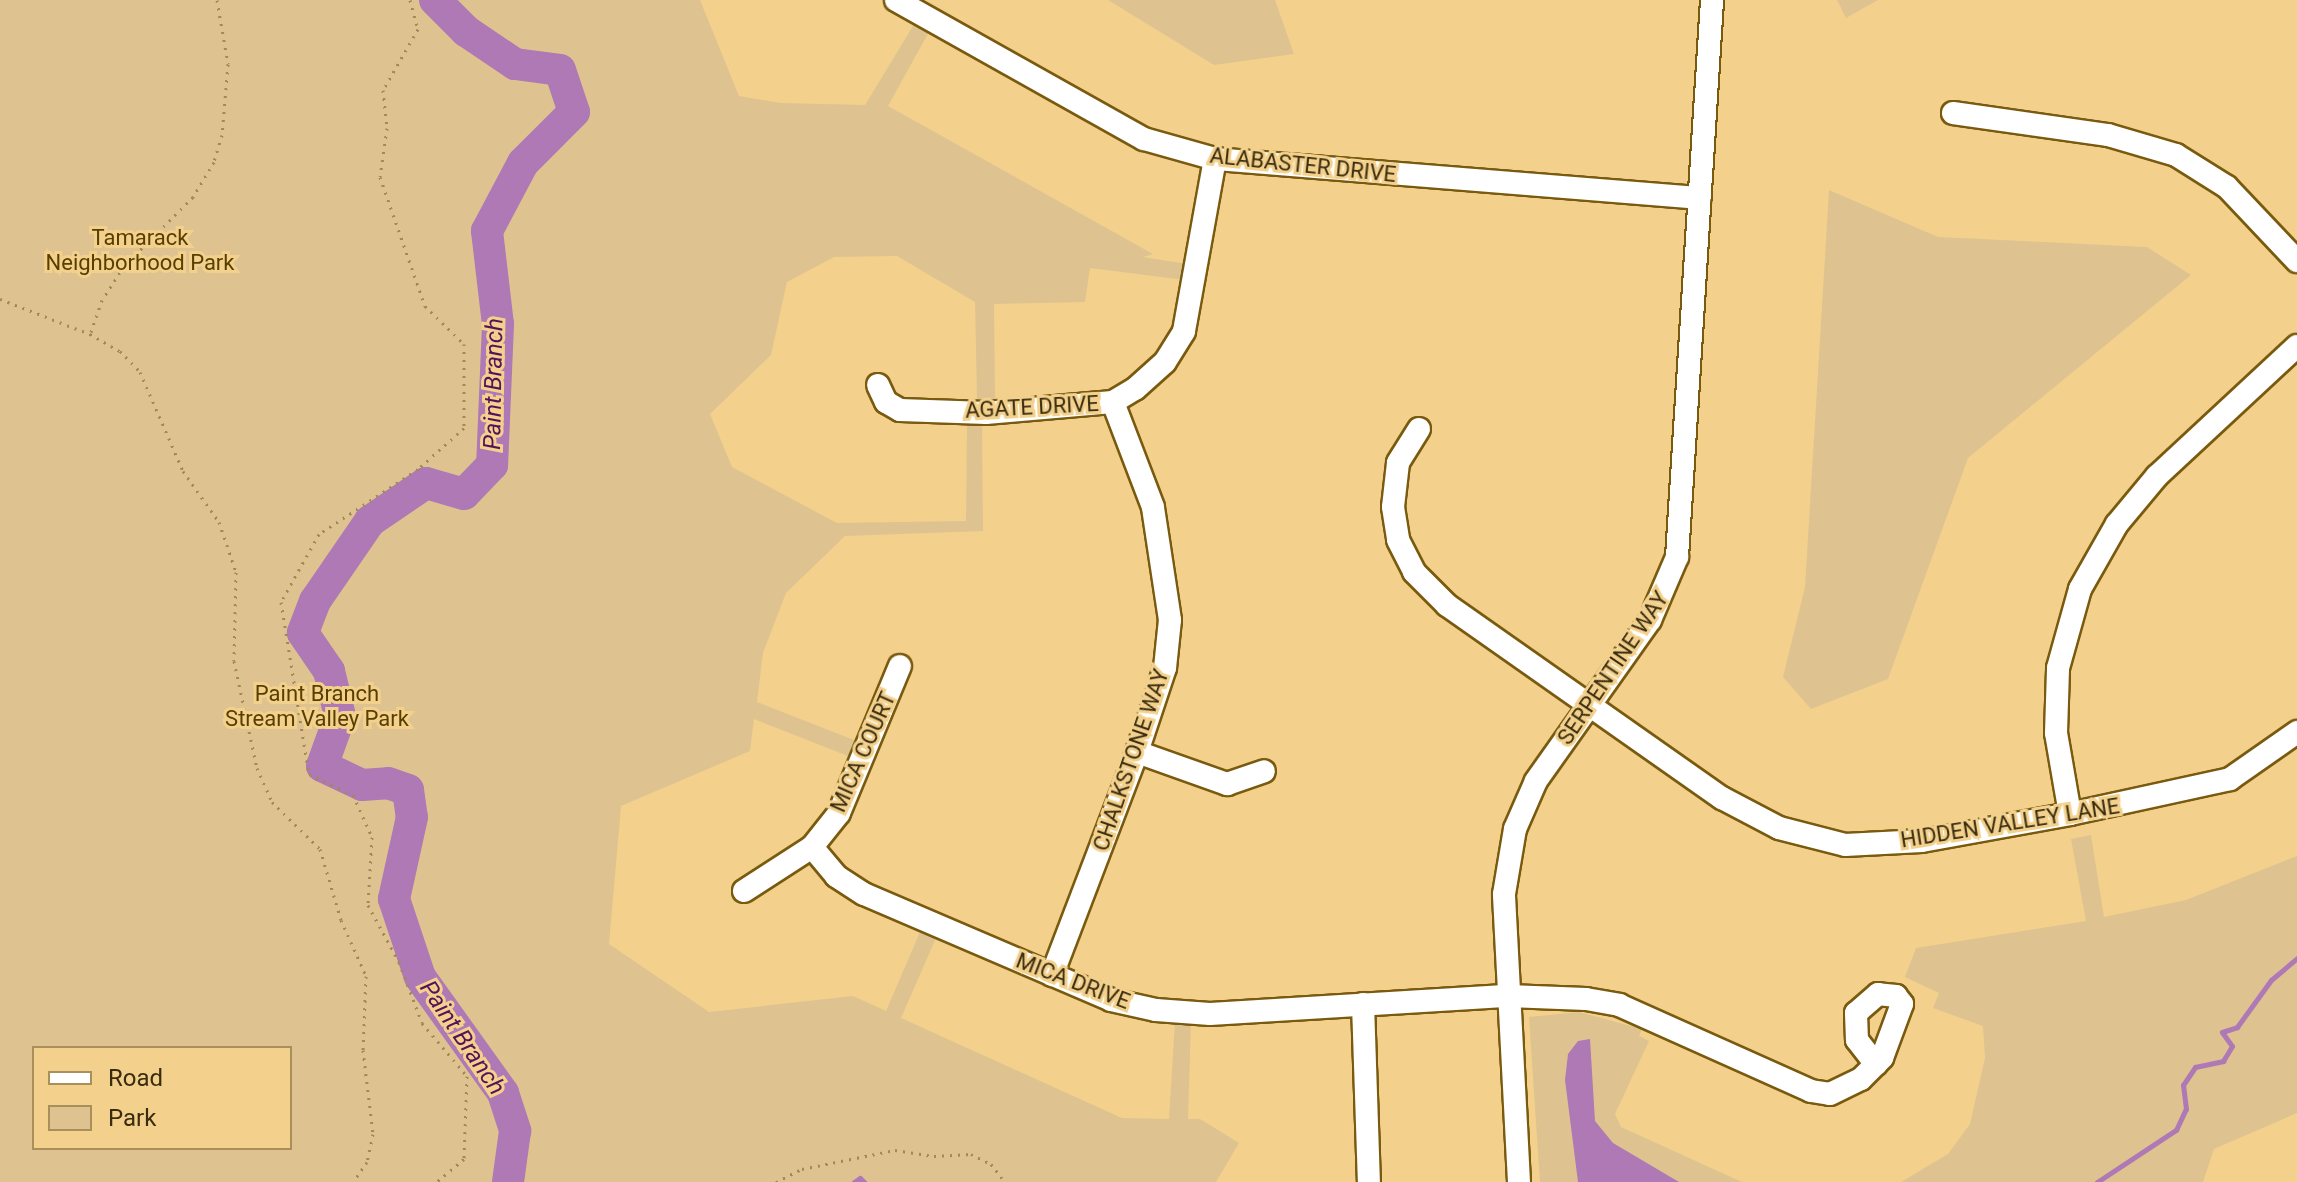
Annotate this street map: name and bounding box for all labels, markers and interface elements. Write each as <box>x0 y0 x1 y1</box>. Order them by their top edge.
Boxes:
street label: ALABASTER DRIVE <box>1209 142 1397 188</box>
park label: Tamarack Neighborhood Park <box>46 224 234 276</box>
water label: Paint Branch <box>478 318 510 450</box>
street label: AGATE DRIVE <box>965 390 1099 424</box>
street label: SERPENTINE WAY <box>1552 586 1674 750</box>
street label: CHALKSTONE WAY <box>1088 666 1174 854</box>
park label: Paint Branch Stream Valley Park <box>225 680 409 732</box>
street label: MICA COURT <box>825 688 901 816</box>
street label: HIDDEN VALLEY LANE <box>1899 793 2121 853</box>
street label: MICA DRIVE <box>1012 947 1134 1015</box>
water label: Paint Branch <box>413 975 511 1101</box>
legend <box>32 1046 292 1150</box>
text: Road <box>108 1064 163 1092</box>
text: Park <box>108 1104 156 1132</box>

